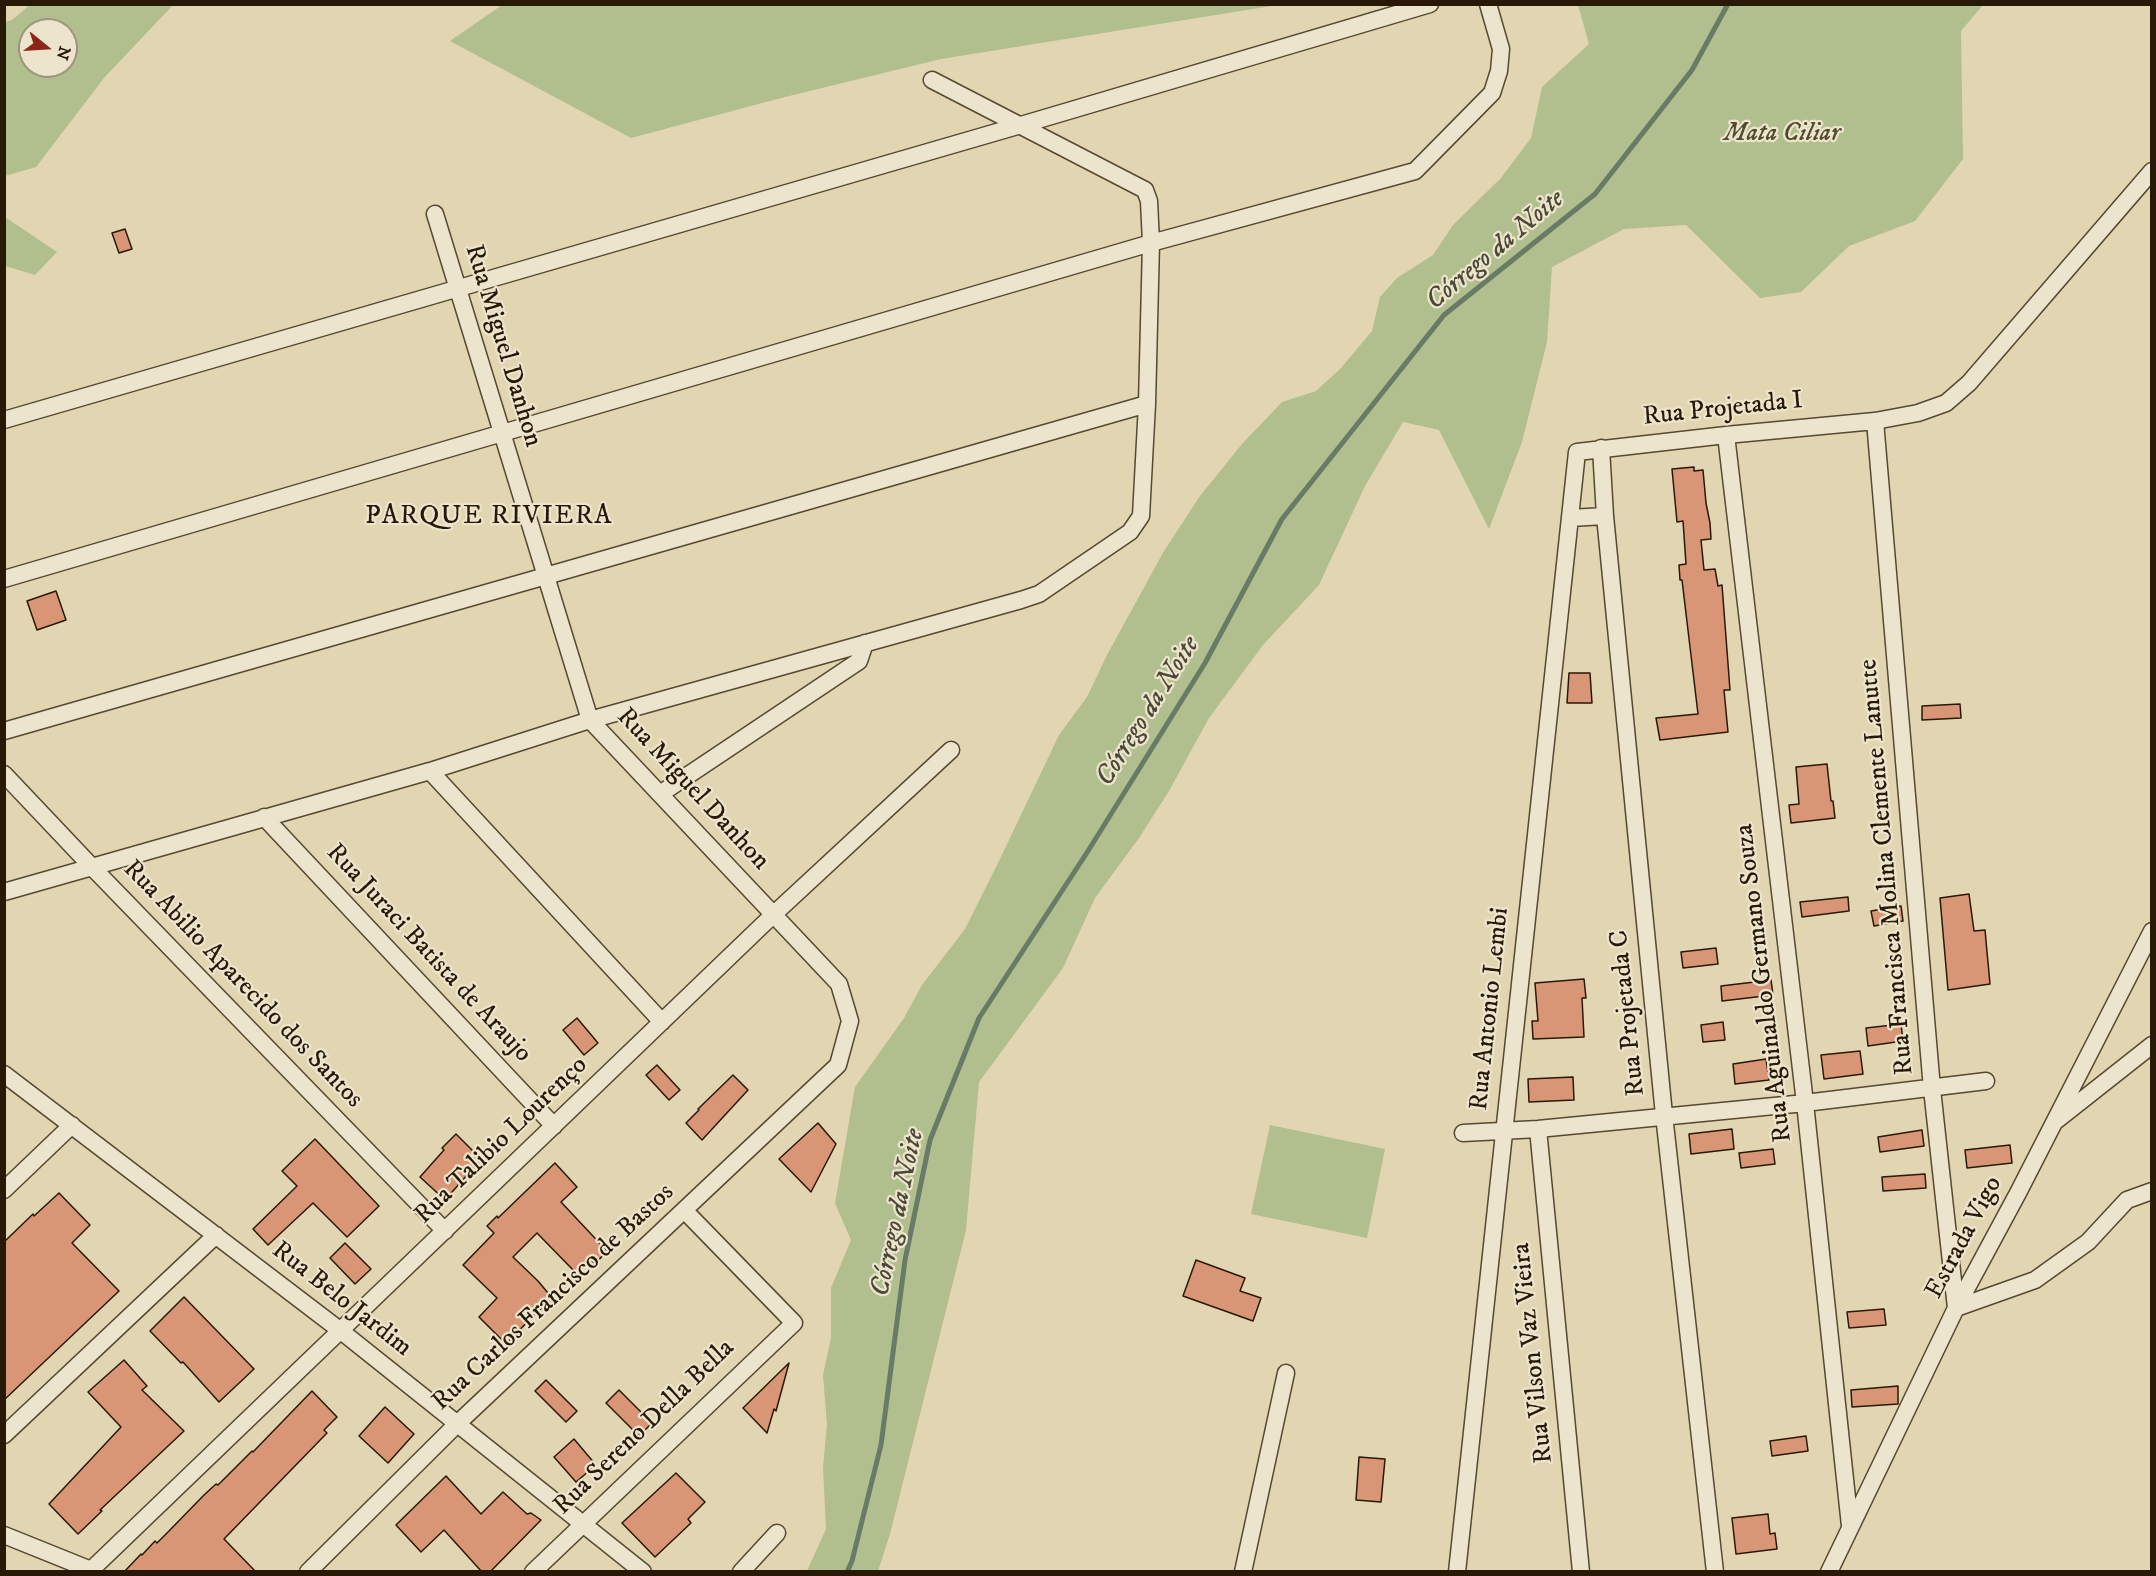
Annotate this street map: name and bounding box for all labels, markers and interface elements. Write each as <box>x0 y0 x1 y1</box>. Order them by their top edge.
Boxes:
north arrow <box>18 18 78 78</box>
text: N <box>52 44 75 62</box>
park label: Mata Ciliar <box>1724 119 1840 151</box>
water label: Córrego da Noite <box>1420 184 1572 318</box>
street label: Rua Miguel Danhon <box>456 241 548 451</box>
street label: Rua Projetada I <box>1642 386 1804 434</box>
district label: PARQUE RIVIERA <box>365 501 613 533</box>
water label: Córrego da Noite <box>1090 631 1208 793</box>
street label: Rua Francisca Molina Clemente Lanutte <box>1854 658 1922 1076</box>
street label: Rua Miguel Danhon <box>609 703 775 877</box>
street label: Rua Aguinaldo Germano Souza <box>1730 822 1800 1144</box>
street label: Rua Juraci Batista de Araujo <box>319 838 537 1070</box>
street label: Rua Abilio Aparecido dos Santos <box>115 855 369 1115</box>
street label: Rua Antonio Lembi <box>1465 906 1517 1112</box>
street label: Rua Projetada C <box>1605 928 1653 1098</box>
street label: Rua Talibio Lourenço <box>409 1051 595 1231</box>
water label: Córrego da Noite <box>865 1126 933 1300</box>
street label: Estrada Vigo <box>1920 1172 2010 1304</box>
street label: Rua Carlos Francisco de Bastos <box>427 1178 681 1418</box>
street label: Rua Belo Jardim <box>265 1236 417 1364</box>
street label: Rua Vilson Vaz Vieira <box>1507 1241 1561 1465</box>
street label: Rua Sereno Della Bella <box>548 1334 742 1522</box>

